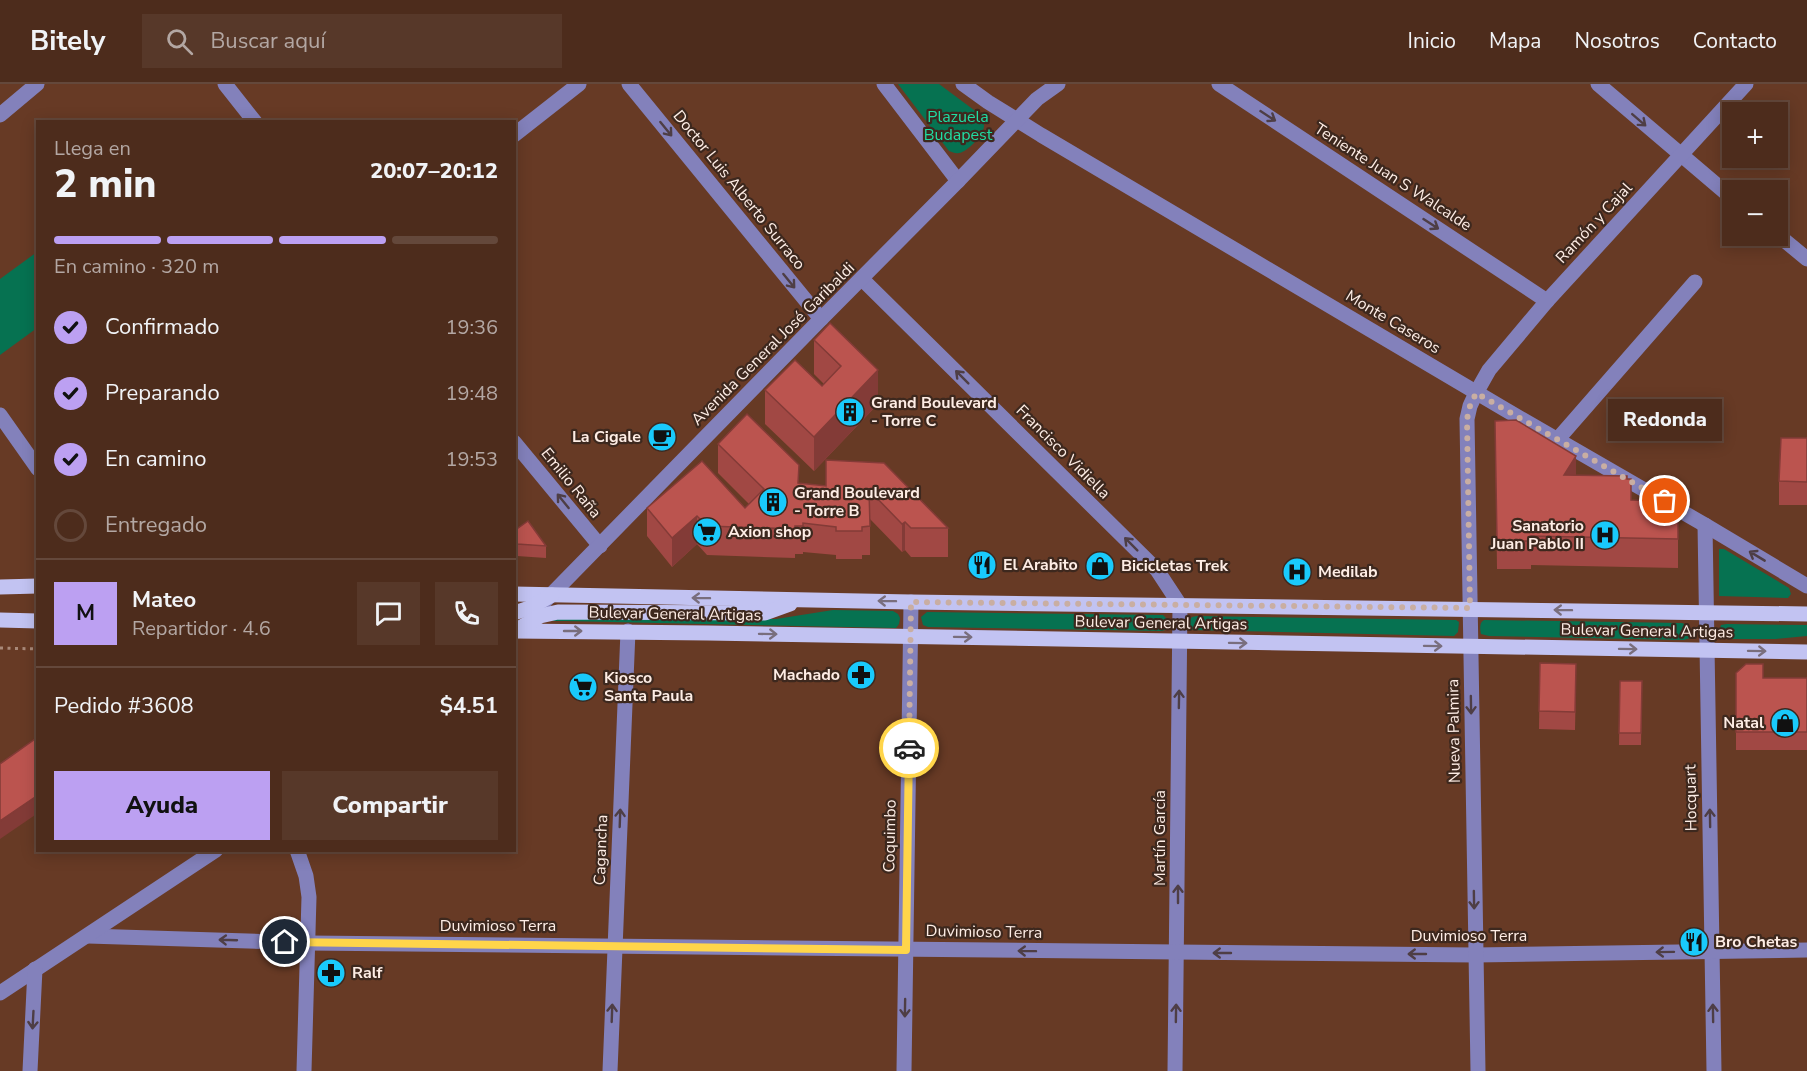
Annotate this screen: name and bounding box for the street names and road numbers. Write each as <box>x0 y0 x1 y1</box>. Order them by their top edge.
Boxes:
street label: Doctor Luis Alberto Surraco <box>668 106 810 274</box>
street label: Teniente Juan S Walcalde <box>1310 118 1476 236</box>
street label: Ramón y Cajal <box>1551 178 1637 268</box>
street label: Avenida General José Garibaldi <box>686 257 860 431</box>
street label: Monte Caseros <box>1341 285 1445 359</box>
street label: Francisco Vidiella <box>1011 400 1115 504</box>
street label: Emilio Raña <box>536 443 606 523</box>
street label: Bulevar General Artigas <box>589 601 761 627</box>
street label: Bulevar General Artigas <box>1075 610 1247 636</box>
street label: Bulevar General Artigas <box>1561 618 1733 644</box>
street label: Nueva Palmira <box>1442 679 1466 783</box>
street label: Hocquart <box>1679 764 1703 832</box>
street label: Martín García <box>1149 790 1171 886</box>
street label: Coquimbo <box>878 799 902 873</box>
street label: Cagancha <box>589 814 613 886</box>
street label: Duvimioso Terra <box>440 915 556 937</box>
street label: Duvimioso Terra <box>926 920 1042 944</box>
street label: Duvimioso Terra <box>1411 925 1527 947</box>

